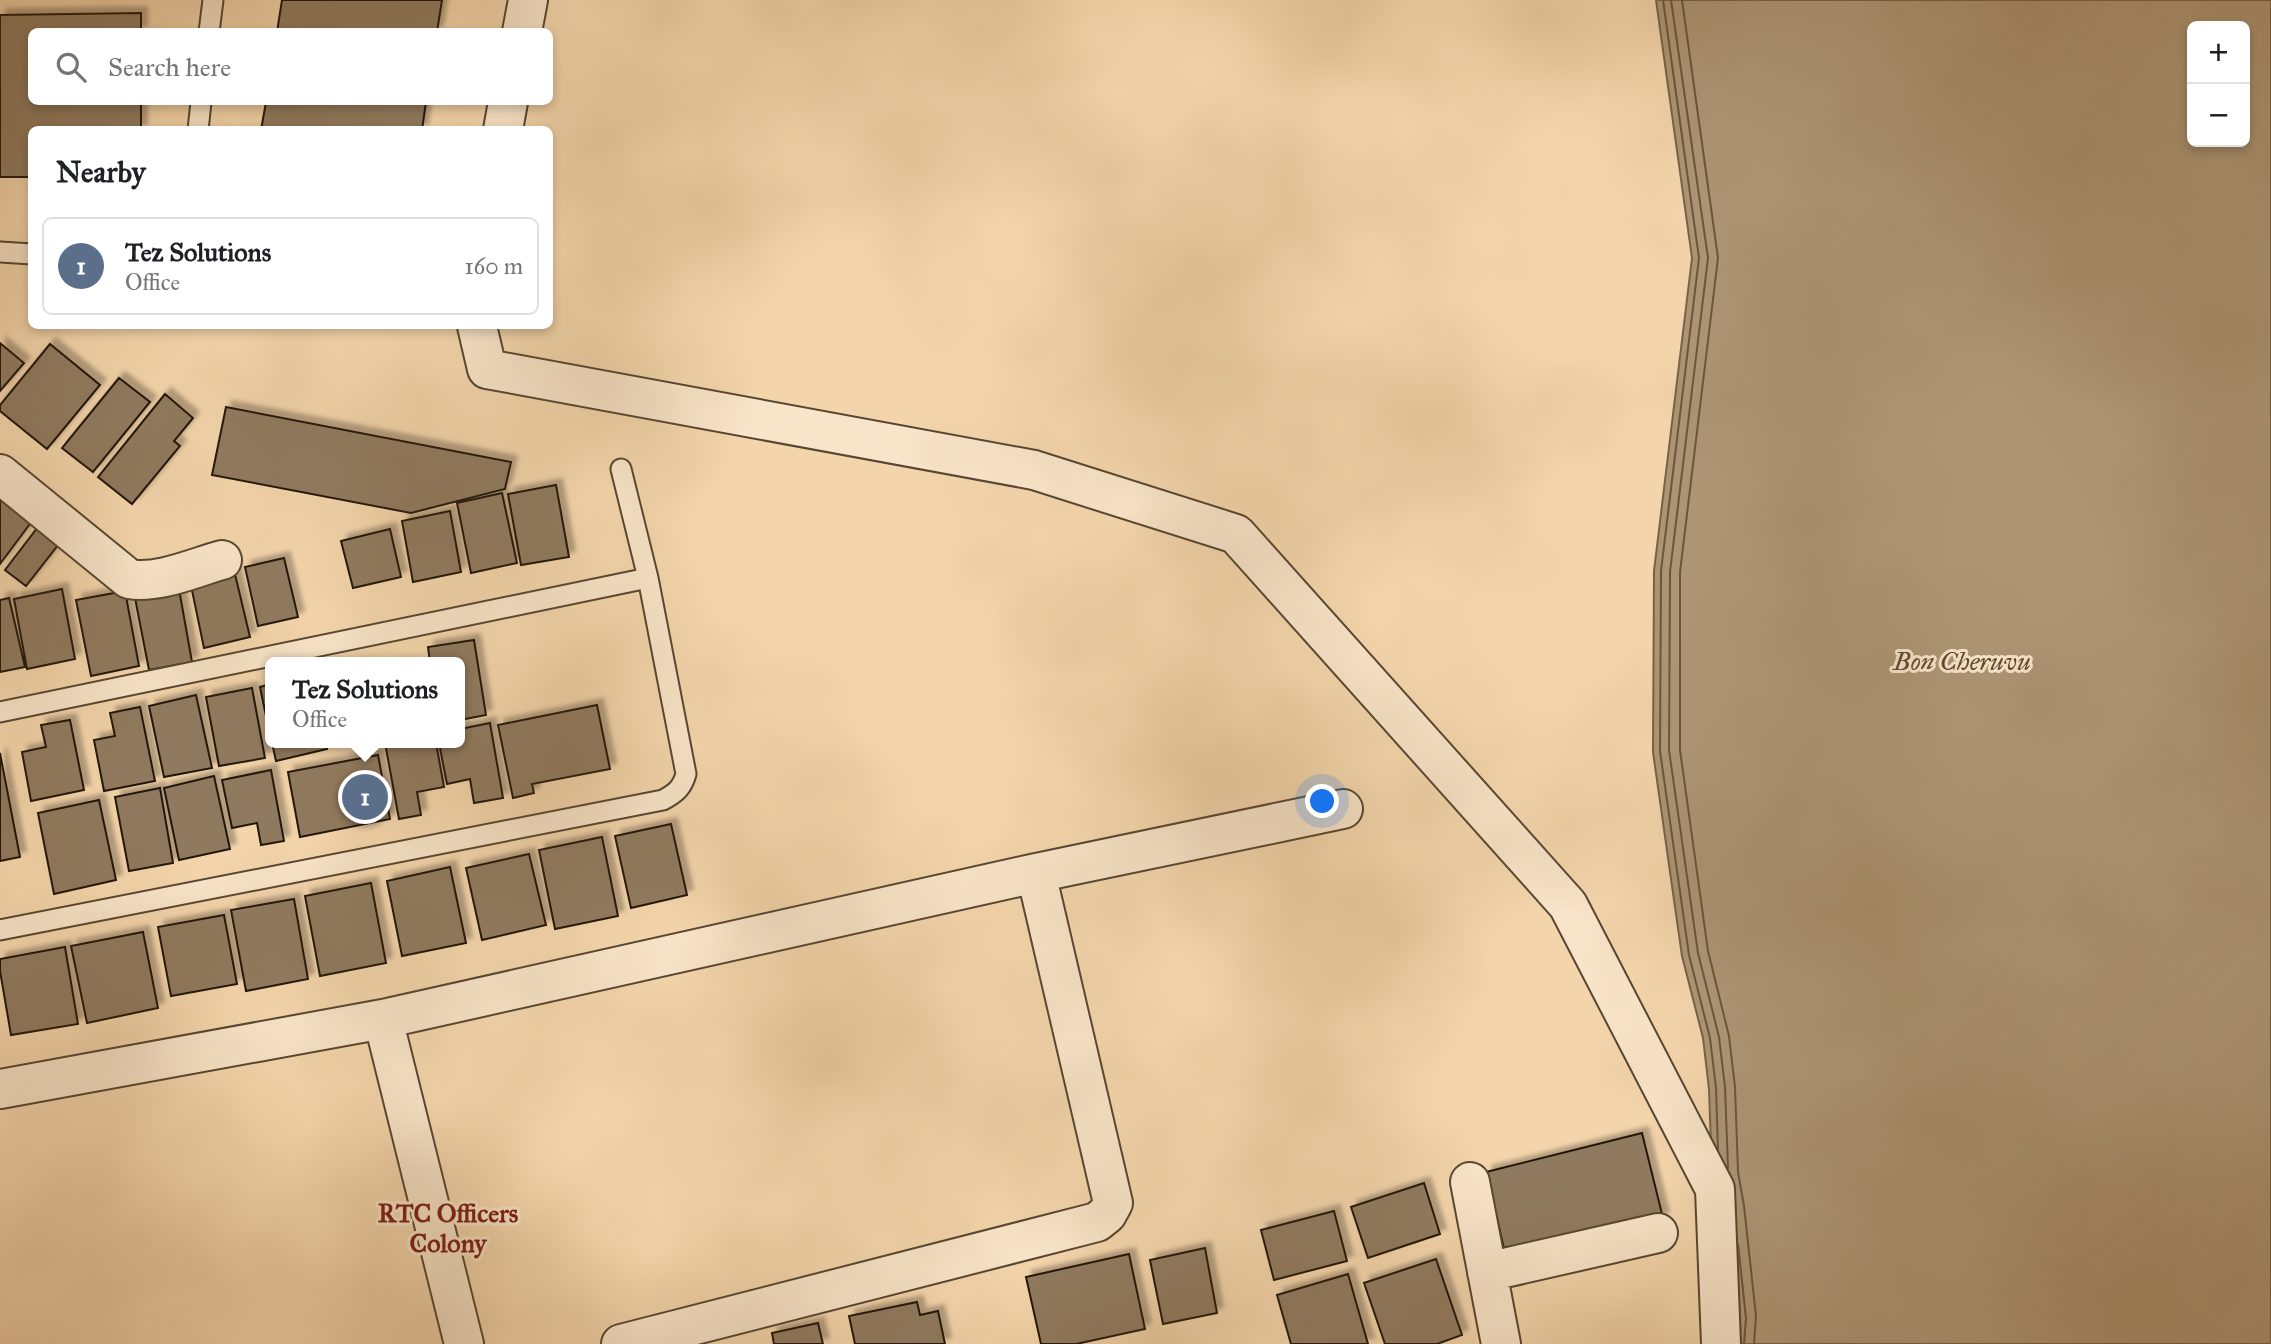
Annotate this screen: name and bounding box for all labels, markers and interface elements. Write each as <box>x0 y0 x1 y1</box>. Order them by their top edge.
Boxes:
map controls <box>2187 21 2250 147</box>
button: + <box>2187 21 2250 84</box>
search box <box>28 28 553 105</box>
icon: search <box>52 48 90 86</box>
text: Search here <box>108 51 231 83</box>
button: − <box>2187 84 2250 147</box>
text: Nearby <box>56 154 146 190</box>
text: Tez Solutions <box>125 236 271 268</box>
text: 1 <box>76 252 86 280</box>
text: 160 m <box>465 252 523 280</box>
text: Office <box>125 268 180 296</box>
water label: Bon Cheruvu <box>1892 645 2031 677</box>
popup <box>265 657 465 748</box>
text: Tez Solutions <box>292 673 438 705</box>
text: Office <box>292 705 347 733</box>
pin: 1 <box>342 771 388 823</box>
your location <box>1305 784 1339 818</box>
district label: RTC Officers Colony <box>378 1197 519 1259</box>

